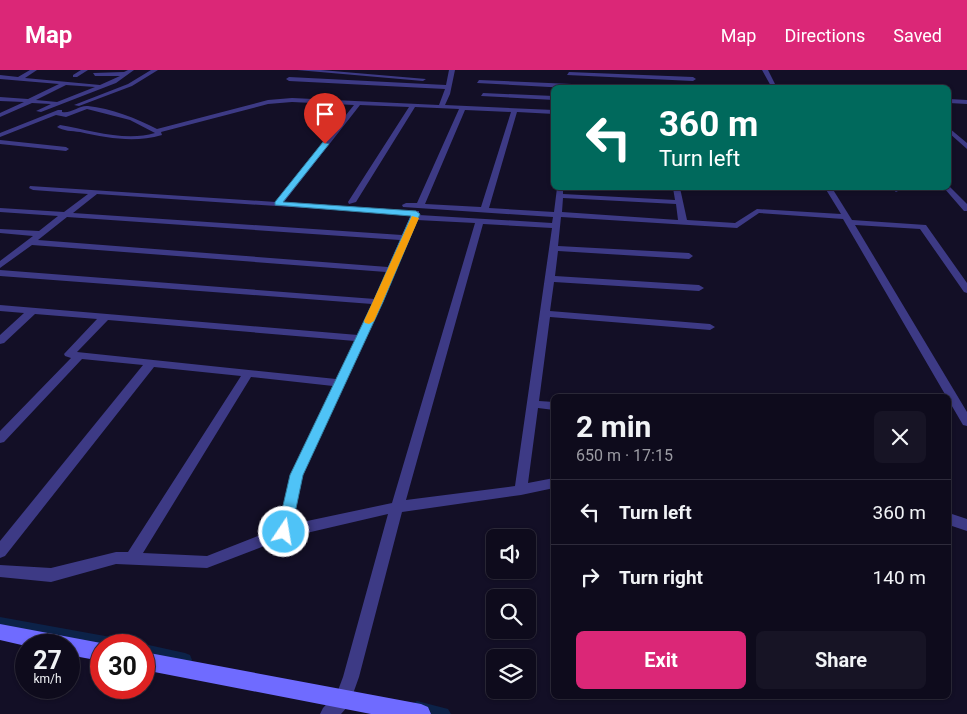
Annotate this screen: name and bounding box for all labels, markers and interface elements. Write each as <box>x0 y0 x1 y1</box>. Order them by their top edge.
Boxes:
text: Map <box>25 21 72 49</box>
text: Map <box>721 25 756 46</box>
text: Directions <box>784 25 865 46</box>
text: Saved <box>893 25 942 46</box>
pin <box>304 93 346 144</box>
icon: arrive <box>311 100 339 128</box>
text: 360 m <box>659 104 758 145</box>
icon: left <box>576 105 641 170</box>
text: Turn left <box>659 146 740 171</box>
text: 2 min <box>576 409 651 444</box>
button: close <box>874 411 926 463</box>
text: 650 m · 17:15 <box>576 446 673 465</box>
icon: left <box>576 498 604 526</box>
text: Turn left <box>619 501 692 524</box>
text: 360 m <box>873 501 926 524</box>
position arrow <box>257 505 309 557</box>
map controls <box>486 529 536 699</box>
button: sound <box>486 529 536 579</box>
icon: right <box>576 563 604 591</box>
text: Turn right <box>619 566 703 589</box>
text: 140 m <box>873 566 926 589</box>
button: search <box>486 589 536 639</box>
button: Exit <box>576 631 746 689</box>
button: Share <box>756 631 926 689</box>
speed limit sign: 30 <box>90 634 155 699</box>
text: 27 <box>33 646 62 675</box>
button: layers <box>486 649 536 699</box>
text: km/h <box>33 672 62 686</box>

